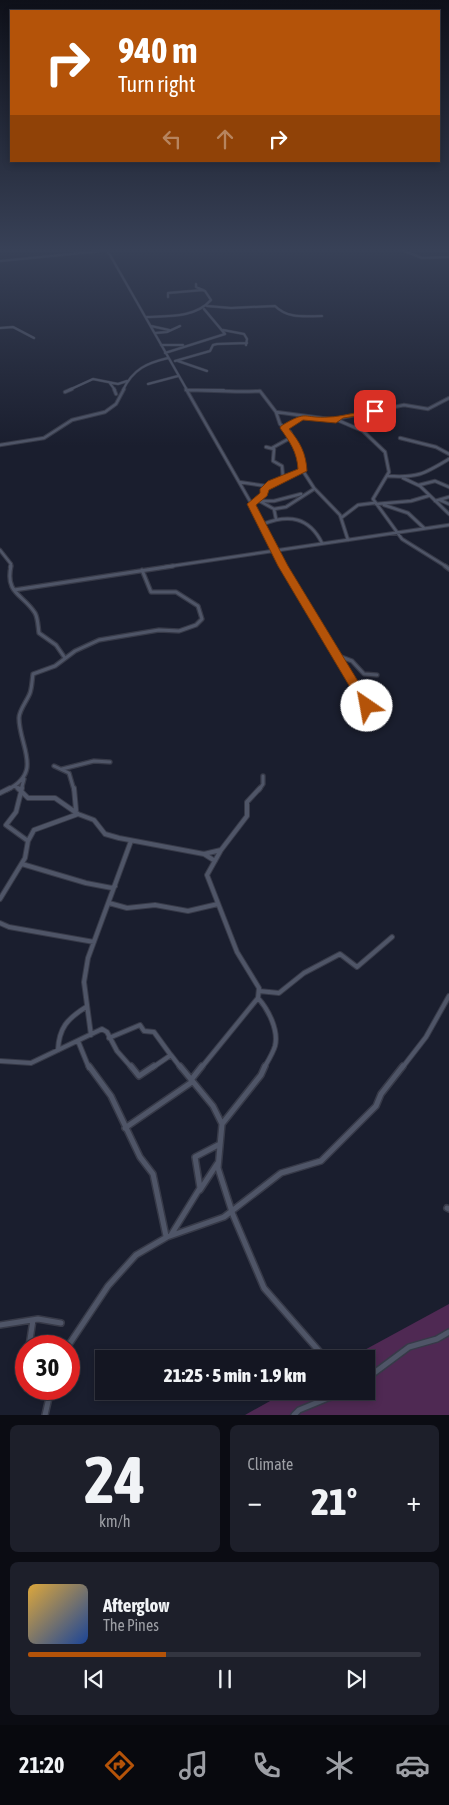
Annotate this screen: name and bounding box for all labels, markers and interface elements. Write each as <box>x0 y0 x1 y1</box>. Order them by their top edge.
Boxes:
icon: right <box>35 30 100 95</box>
text: 940 m <box>118 30 197 70</box>
text: Turn right <box>118 71 195 97</box>
icon: left <box>158 125 186 153</box>
icon: ahead <box>211 125 239 153</box>
icon: right <box>264 125 292 153</box>
pin <box>354 390 396 432</box>
icon: arrive <box>361 397 389 425</box>
position arrow <box>340 679 392 731</box>
speed limit sign: 30 <box>15 1335 80 1400</box>
text: 21:25 · 5 min · 1.9 km <box>164 1364 306 1386</box>
text: 24 <box>84 1442 145 1517</box>
text: Climate <box>248 1455 293 1473</box>
text: 21° <box>311 1480 357 1523</box>
text: − <box>248 1485 262 1517</box>
text: + <box>406 1485 421 1517</box>
text: km/h <box>99 1512 131 1530</box>
text: Afterglow <box>103 1594 170 1616</box>
text: The Pines <box>103 1616 159 1634</box>
icon: previous <box>80 1665 108 1693</box>
icon: pause <box>211 1665 239 1693</box>
icon: next <box>342 1665 370 1693</box>
icon: directions <box>102 1748 137 1783</box>
icon: music <box>176 1748 211 1783</box>
icon: phone <box>249 1748 284 1783</box>
icon: climate <box>322 1748 357 1783</box>
icon: car <box>395 1748 430 1783</box>
text: 21:20 <box>19 1752 64 1778</box>

